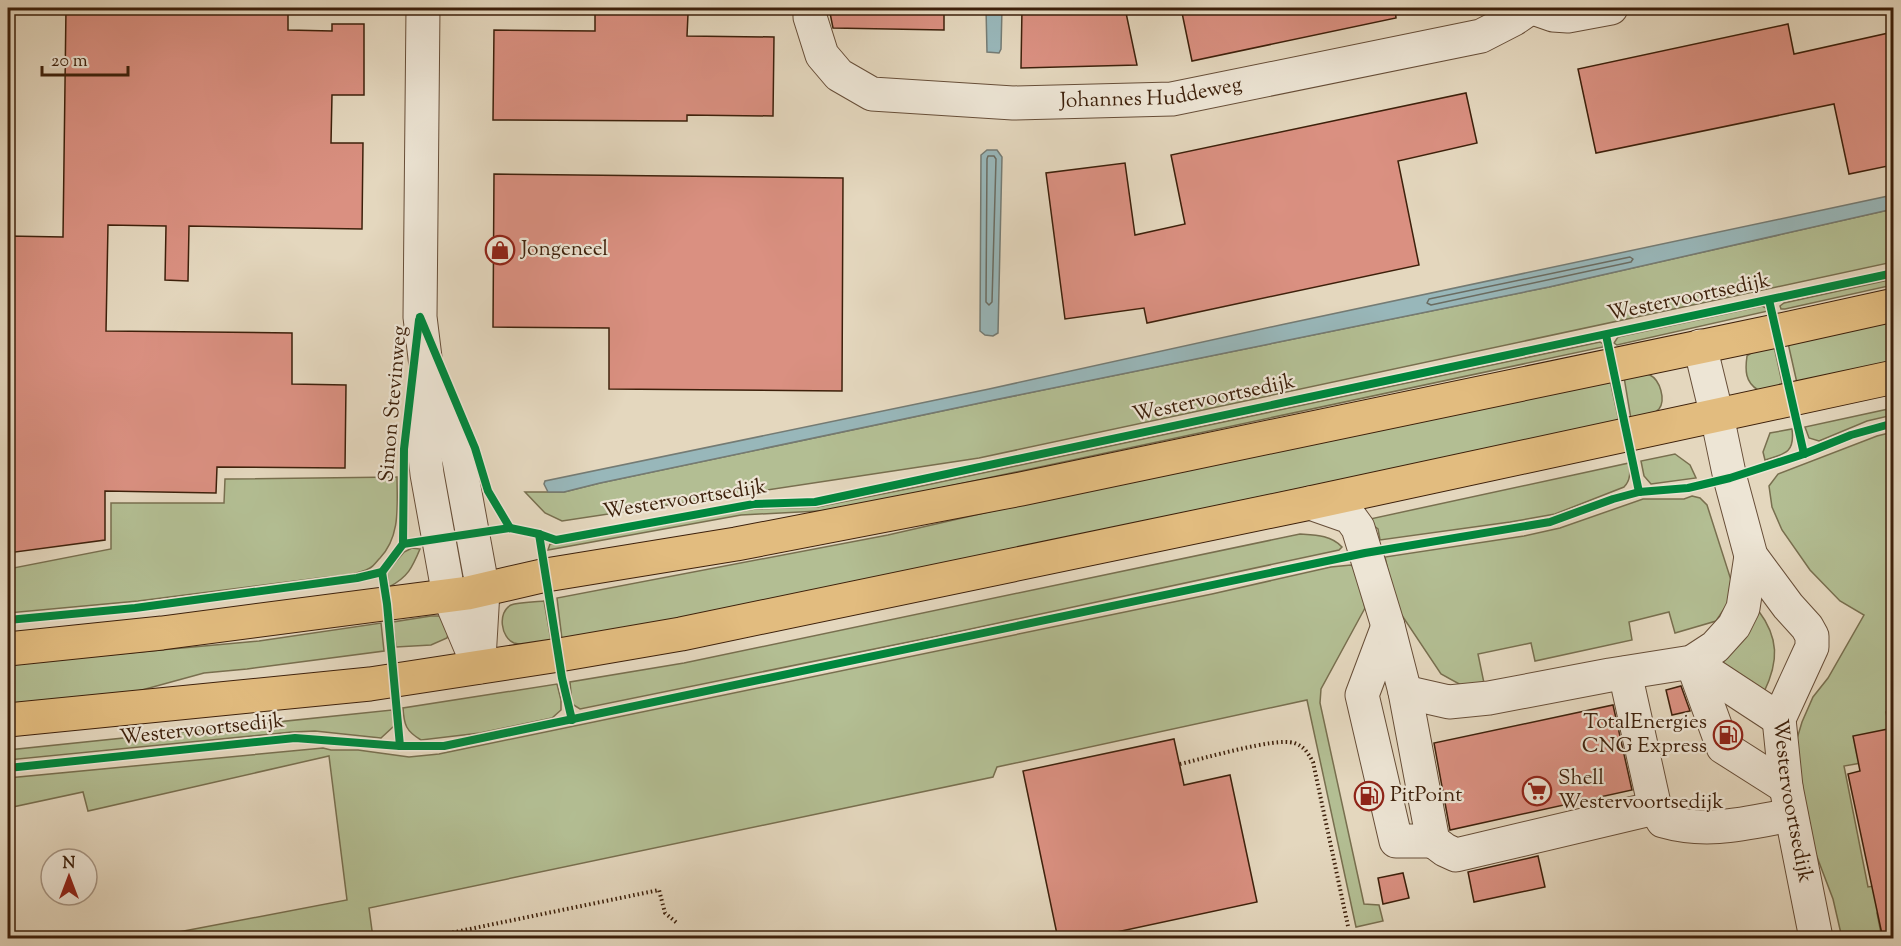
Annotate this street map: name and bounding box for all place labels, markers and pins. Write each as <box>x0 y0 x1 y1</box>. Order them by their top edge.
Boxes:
shop icon: Jongeneel <box>484 234 516 266</box>
place label: Jongeneel <box>520 235 608 265</box>
place label: TotalEnergies CNG Express <box>1582 708 1707 762</box>
fuel station icon: TotalEnergies CNG Express <box>1712 719 1744 751</box>
place label: Shell Westervoortsedijk <box>1558 764 1724 818</box>
supermarket icon: Shell Westervoortsedijk <box>1521 775 1553 807</box>
fuel station icon: PitPoint <box>1353 780 1385 812</box>
place label: PitPoint <box>1390 781 1462 811</box>

